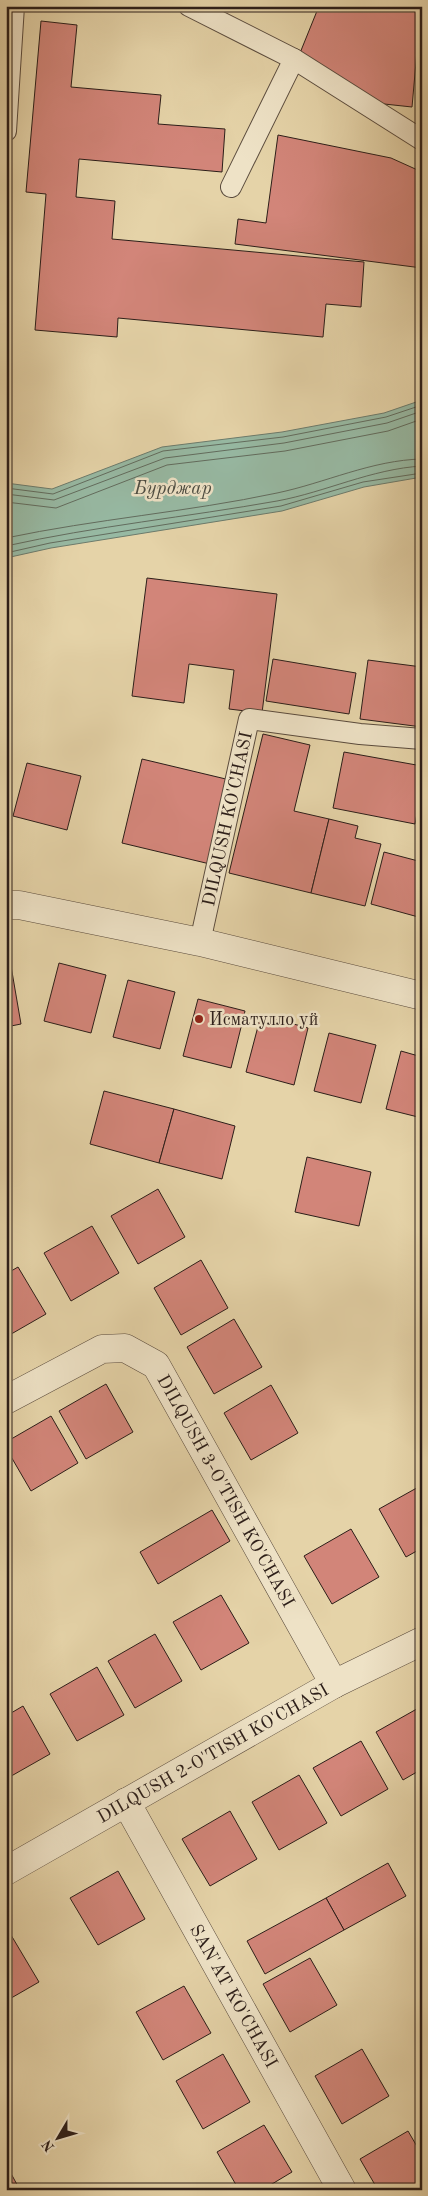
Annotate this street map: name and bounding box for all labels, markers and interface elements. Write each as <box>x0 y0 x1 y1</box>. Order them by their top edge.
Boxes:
water label: Бурджар <box>133 480 212 499</box>
street label: DILQUSH KO'CHASI <box>200 730 256 908</box>
place label: Исматулло уй <box>209 1011 318 1029</box>
marker: Исматулло уй <box>193 1013 205 1025</box>
street label: DILQUSH 3-O'TISH KO'CHASI <box>153 1372 297 1610</box>
street label: DILQUSH 2-O'TISH KO'CHASI <box>95 1681 332 1827</box>
street label: SAN'AT KO'CHASI <box>186 1922 280 2071</box>
north arrow <box>32 2114 82 2164</box>
text: N <box>40 2137 57 2154</box>

